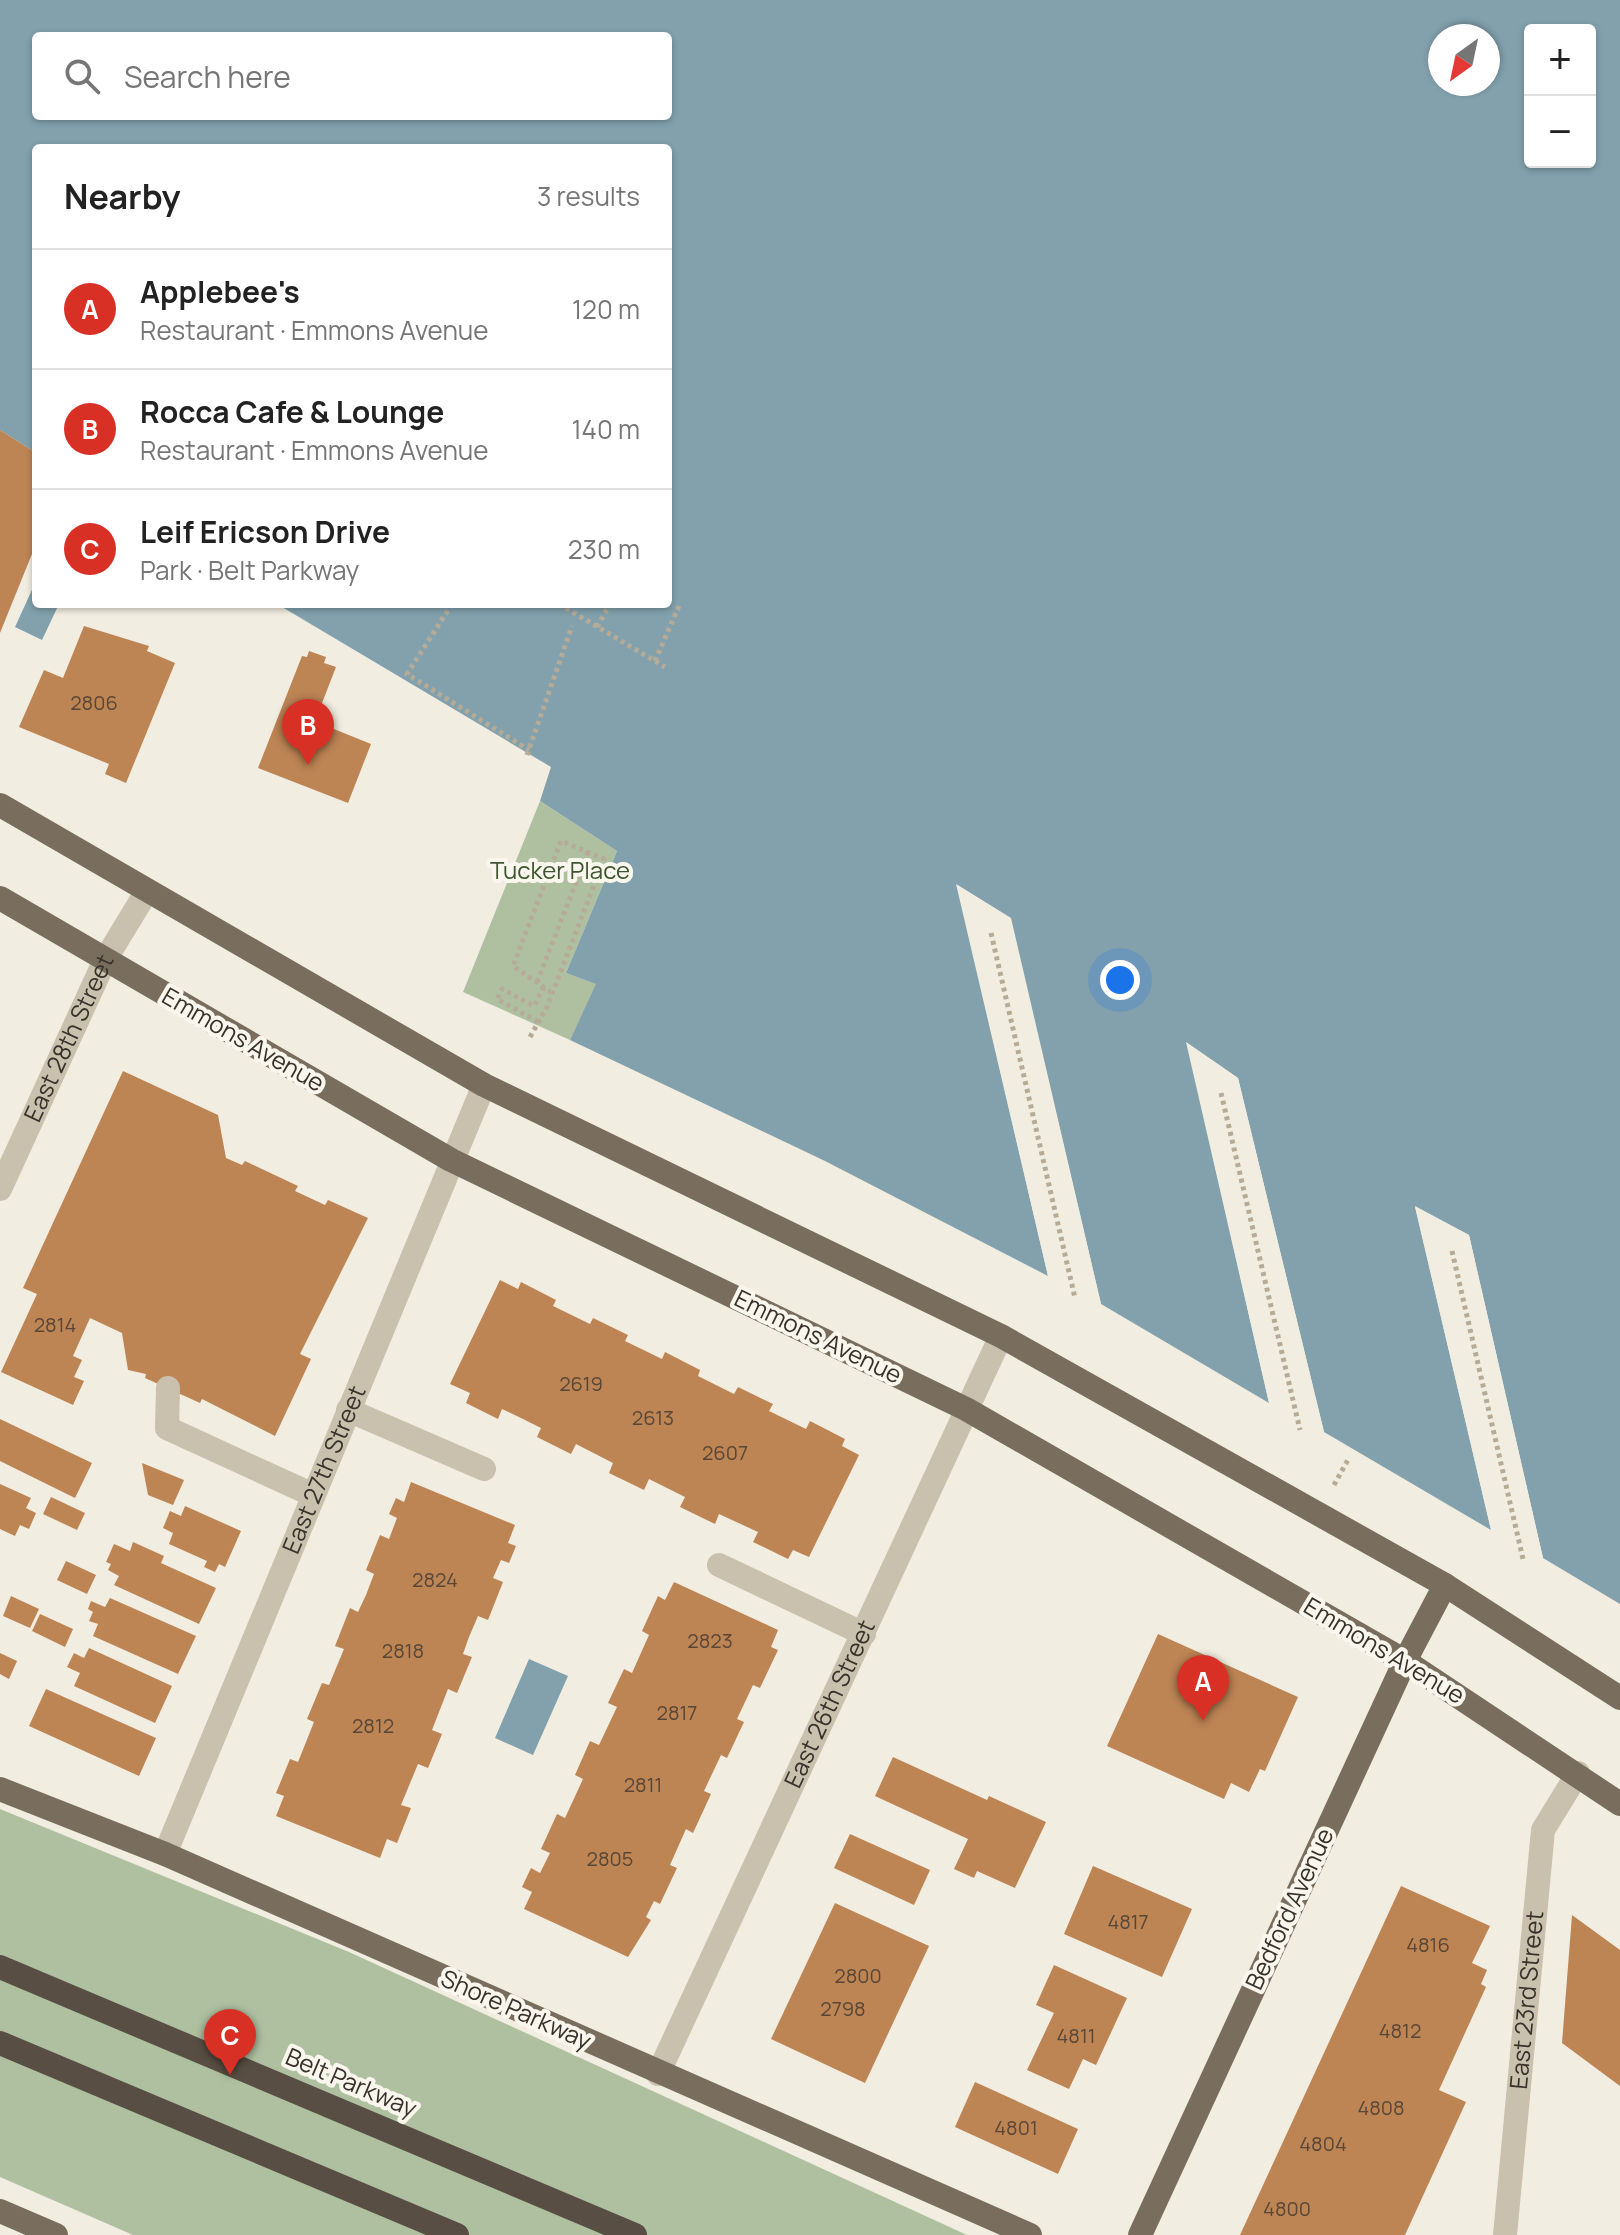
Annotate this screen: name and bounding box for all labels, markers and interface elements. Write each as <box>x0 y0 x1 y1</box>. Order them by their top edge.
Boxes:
north arrow <box>1428 24 1500 96</box>
map controls <box>1524 24 1596 168</box>
button: + <box>1524 24 1596 96</box>
search box <box>32 32 672 120</box>
icon: search <box>60 54 104 98</box>
text: Search here <box>124 56 291 97</box>
button: − <box>1524 96 1596 168</box>
text: Nearby <box>64 173 180 219</box>
text: 3 results <box>537 178 640 214</box>
text: Applebee's <box>140 271 300 312</box>
text: A <box>81 291 99 327</box>
text: 120 m <box>572 291 640 327</box>
text: Restaurant · Emmons Avenue <box>140 312 489 348</box>
text: Rocca Cafe & Lounge <box>140 391 444 432</box>
text: B <box>82 411 98 447</box>
text: 140 m <box>571 411 640 447</box>
text: Restaurant · Emmons Avenue <box>140 432 489 468</box>
text: Leif Ericson Drive <box>140 511 390 552</box>
text: C <box>80 531 100 567</box>
text: 230 m <box>568 531 640 567</box>
text: Park · Belt Parkway <box>140 552 359 588</box>
house number: 2806 <box>70 689 118 716</box>
pin: B <box>282 699 334 765</box>
park label: Tucker Place <box>490 853 630 886</box>
street label: East 28th Street <box>15 948 121 1127</box>
your location <box>1100 960 1140 1000</box>
street label: Emmons Avenue <box>157 979 331 1099</box>
street label: Emmons Avenue <box>729 1281 908 1390</box>
house number: 2814 <box>34 1311 76 1338</box>
house number: 2619 <box>559 1370 603 1397</box>
street label: East 27th Street <box>273 1380 373 1558</box>
house number: 2613 <box>632 1404 674 1431</box>
house number: 2607 <box>702 1439 748 1466</box>
house number: 2824 <box>412 1566 458 1593</box>
street label: Emmons Avenue <box>1298 1589 1471 1711</box>
street label: East 26th Street <box>775 1614 882 1793</box>
house number: 2823 <box>687 1627 733 1654</box>
house number: 2818 <box>382 1637 424 1664</box>
pin: A <box>1177 1655 1229 1721</box>
house number: 2817 <box>657 1699 697 1726</box>
house number: 2812 <box>352 1712 394 1739</box>
house number: 2811 <box>624 1771 662 1798</box>
street label: Bedford Avenue <box>1237 1822 1341 1995</box>
house number: 2805 <box>587 1845 633 1872</box>
house number: 4817 <box>1107 1908 1149 1935</box>
street label: East 23rd Street <box>1501 1909 1550 2091</box>
house number: 4816 <box>1406 1931 1450 1958</box>
street label: Shore Parkway <box>436 1961 597 2057</box>
house number: 2800 <box>834 1962 882 1989</box>
house number: 2798 <box>820 1995 866 2022</box>
pin: C <box>204 2009 256 2075</box>
house number: 4812 <box>1379 2017 1421 2044</box>
house number: 4811 <box>1057 2022 1096 2049</box>
street label: Belt Parkway <box>281 2039 423 2124</box>
house number: 4808 <box>1357 2094 1405 2121</box>
house number: 4801 <box>994 2114 1038 2141</box>
house number: 4804 <box>1299 2130 1347 2157</box>
house number: 4800 <box>1263 2195 1311 2222</box>

